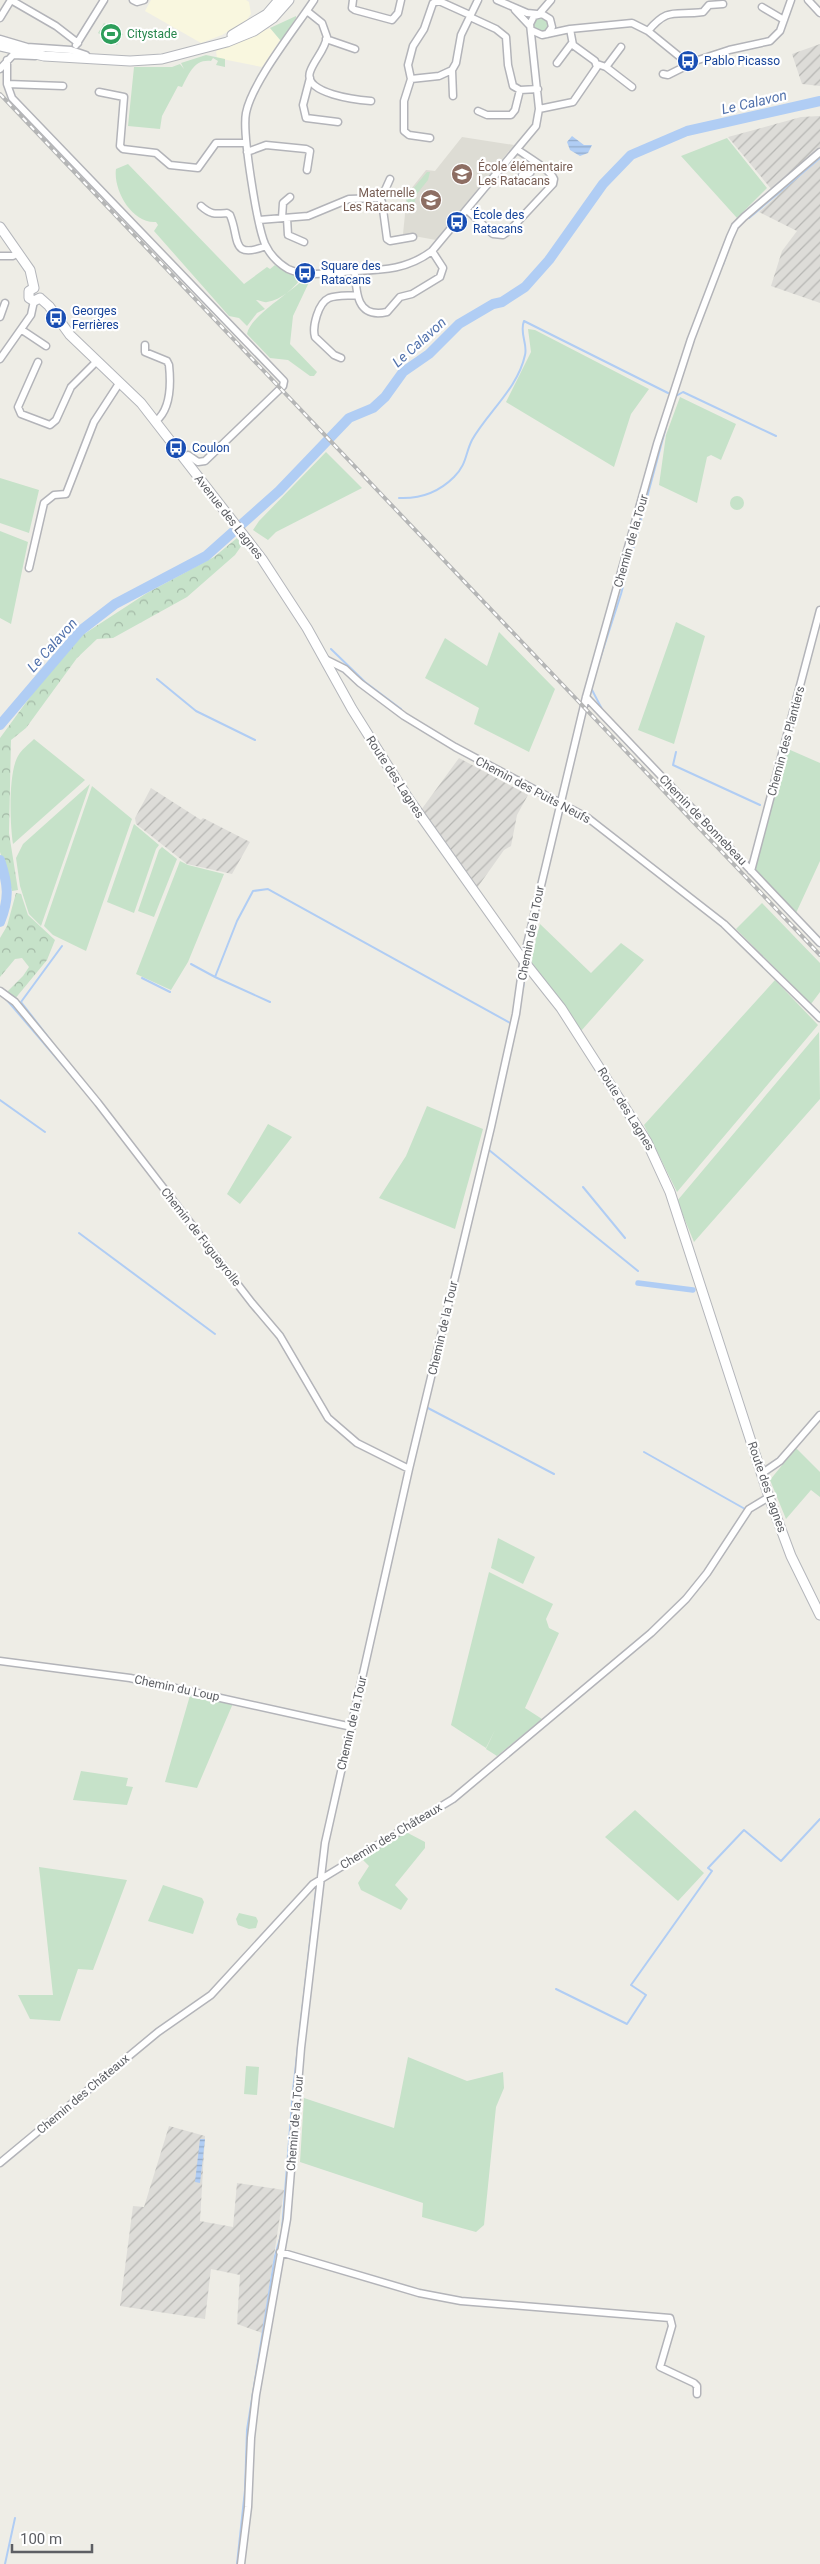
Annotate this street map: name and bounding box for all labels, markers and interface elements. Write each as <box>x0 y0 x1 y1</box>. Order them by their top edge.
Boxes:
sports icon: Citystade <box>99 22 123 46</box>
place label: Citystade <box>127 27 177 41</box>
bus stop icon: Pablo Picasso <box>676 49 700 73</box>
place label: Pablo Picasso <box>704 54 780 68</box>
water label: Le Calavon <box>720 87 788 117</box>
place label: École élémentaire Les Ratacans <box>478 159 573 188</box>
school or university icon: École élémentaire Les Ratacans <box>450 162 474 186</box>
place label: Maternelle Les Ratacans <box>343 186 415 214</box>
school or university icon: Maternelle Les Ratacans <box>419 188 443 212</box>
place label: École des Ratacans <box>473 207 524 236</box>
bus stop icon: École des Ratacans <box>445 210 469 234</box>
place label: Square des Ratacans <box>321 259 381 287</box>
bus stop icon: Square des Ratacans <box>293 261 317 285</box>
place label: Georges Ferrières <box>72 304 119 332</box>
bus stop icon: Georges Ferrières <box>44 306 68 330</box>
water label: Le Calavon <box>389 314 449 370</box>
bus stop icon: Coulon <box>164 436 188 460</box>
place label: Coulon <box>192 441 230 455</box>
street label: Avenue des Lagnes <box>192 472 266 562</box>
street label: Chemin de la Tour <box>611 493 651 589</box>
water label: Le Calavon <box>24 615 80 675</box>
street label: Chemin des Plantiers <box>765 684 807 798</box>
street label: Route des Lagnes <box>363 733 427 821</box>
street label: Chemin des Puits Neufs <box>473 754 593 826</box>
street label: Chemin de Bonnebeau <box>656 772 750 868</box>
street label: Chemin de la Tour <box>515 884 547 982</box>
street label: Route des Lagnes <box>595 1065 657 1153</box>
street label: Chemin de Fugueyrolle <box>158 1185 244 1289</box>
street label: Chemin de la Tour <box>425 1280 461 1376</box>
street label: Route des Lagnes <box>745 1440 789 1534</box>
street label: Chemin du Loup <box>133 1672 221 1704</box>
street label: Chemin de la Tour <box>334 1675 370 1771</box>
street label: Chemin des Châteaux <box>337 1800 445 1872</box>
street label: Chemin des Châteaux <box>34 2051 132 2137</box>
street label: Chemin de la Tour <box>284 2074 306 2172</box>
scale bar <box>12 2522 92 2554</box>
text: 100 m <box>20 2530 62 2548</box>

